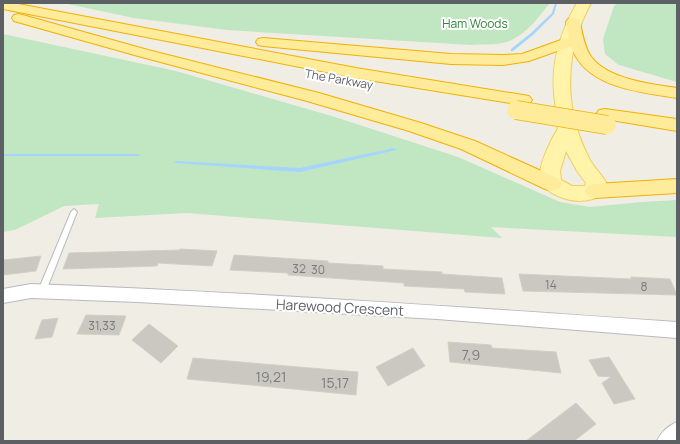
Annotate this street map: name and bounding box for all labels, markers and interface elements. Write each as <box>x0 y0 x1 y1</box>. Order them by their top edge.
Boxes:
park label: Ham Woods <box>442 15 508 32</box>
street label: The Parkway <box>303 65 375 93</box>
house number: 32 <box>292 260 306 277</box>
house number: 30 <box>311 261 325 278</box>
house number: 14 <box>545 276 557 293</box>
house number: 8 <box>641 278 648 295</box>
street label: Harewood Crescent <box>275 294 405 320</box>
house number: 31,33 <box>88 317 116 334</box>
house number: 7,9 <box>462 345 480 364</box>
house number: 19,21 <box>255 367 287 386</box>
house number: 15,17 <box>321 373 349 392</box>

